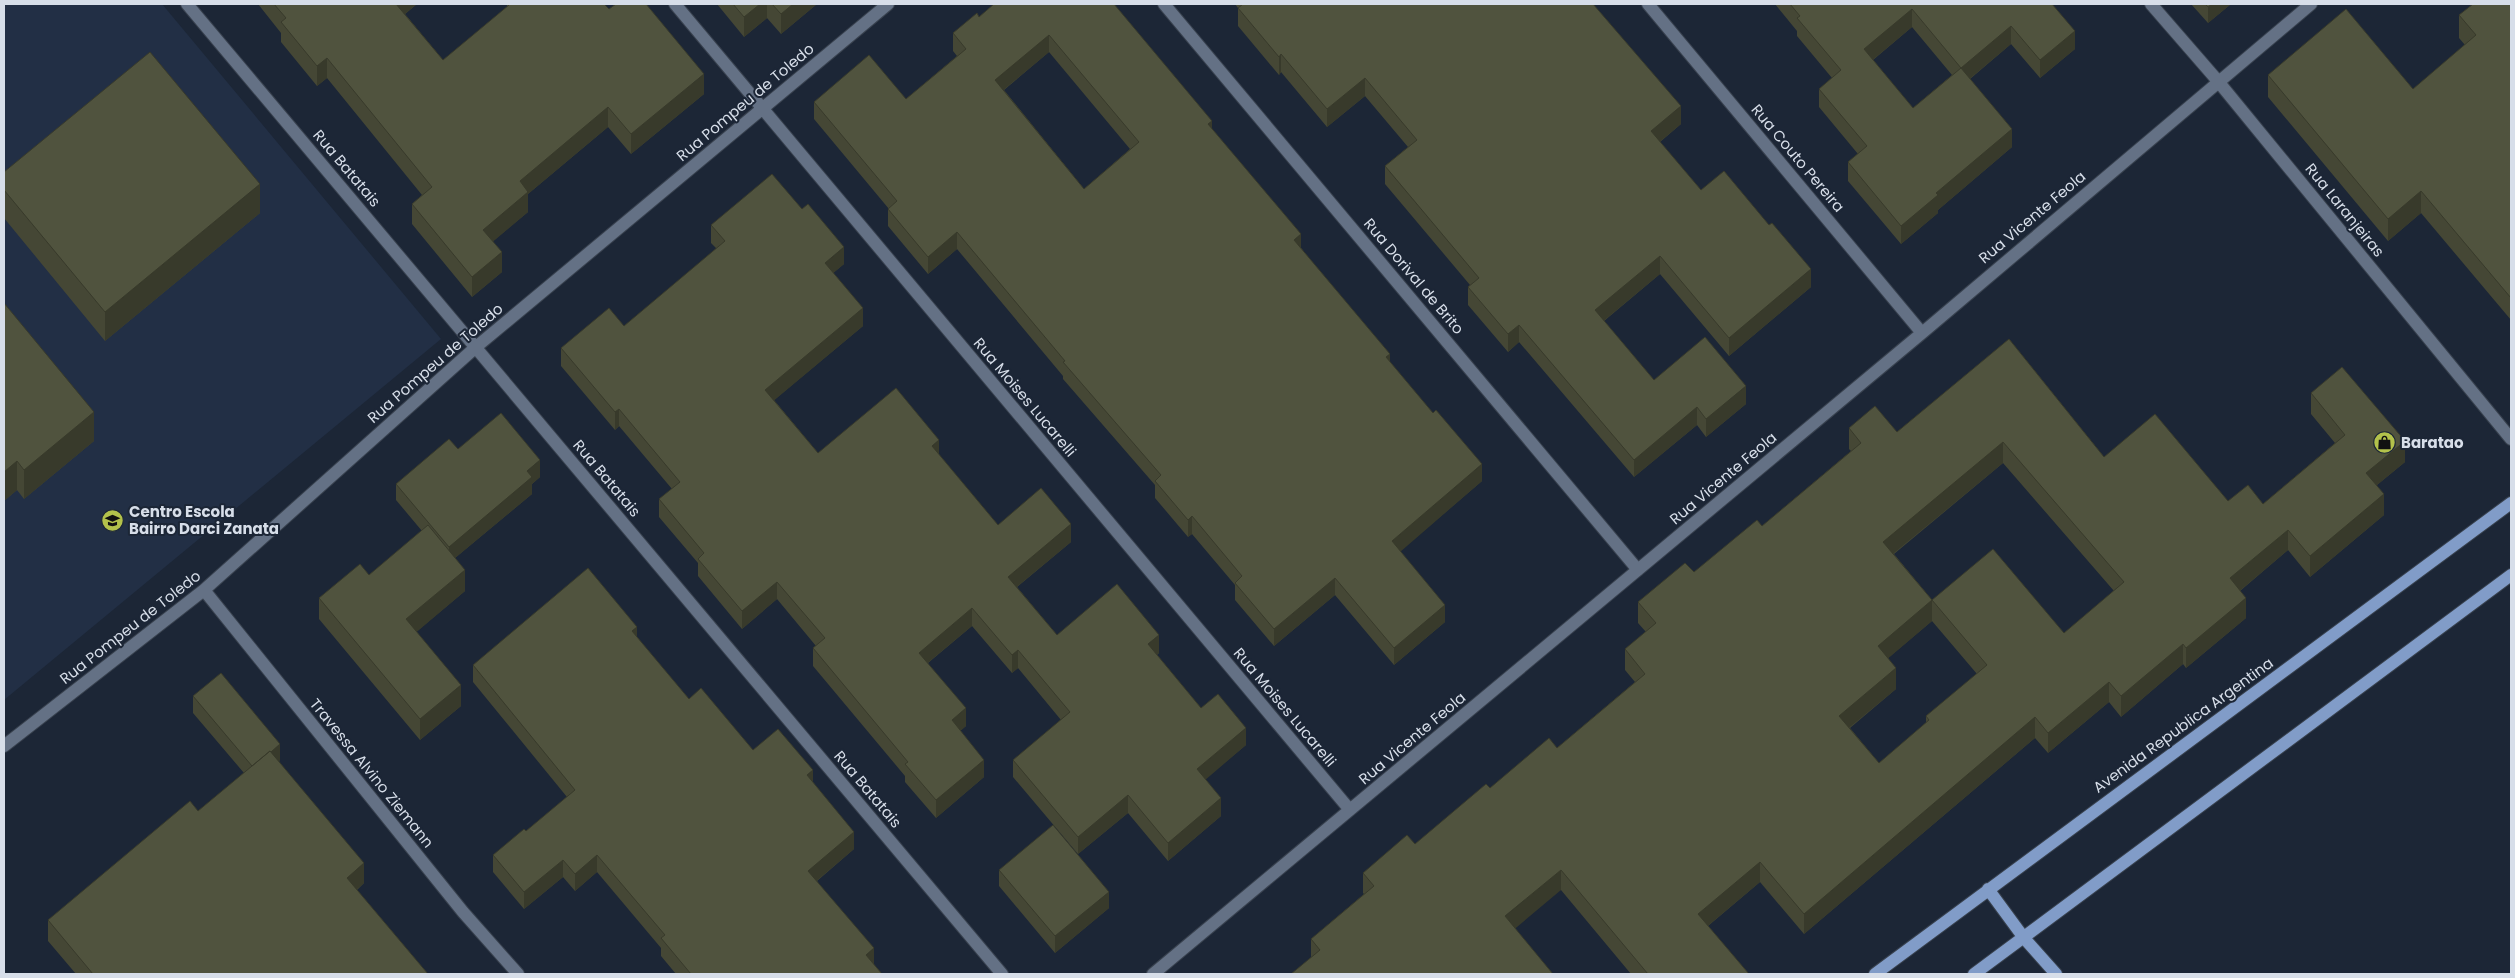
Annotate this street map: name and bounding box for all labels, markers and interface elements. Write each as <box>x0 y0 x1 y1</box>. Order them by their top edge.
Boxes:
street label: Rua Pompeu de Toledo <box>672 38 818 166</box>
street label: Rua Couto Pereira <box>1747 100 1849 216</box>
street label: Rua Batatais <box>308 125 386 211</box>
street label: Rua Laranjeiras <box>2301 159 2389 261</box>
street label: Rua Vicente Feola <box>1974 166 2090 268</box>
street label: Rua Dorival de Brito <box>1359 213 1469 339</box>
street label: Rua Pompeu de Toledo <box>363 298 507 428</box>
street label: Rua Moises Lucarelli <box>969 333 1081 461</box>
street label: Rua Vicente Feola <box>1665 427 1781 529</box>
shop icon: Baratao <box>2373 430 2397 454</box>
place label: Baratao <box>2401 432 2464 453</box>
street label: Rua Batatais <box>568 435 646 521</box>
place label: Centro Escola Bairro Darci Zanata <box>129 501 279 539</box>
school or university icon: Centro Escola Bairro Darci Zanata <box>101 508 125 532</box>
street label: Rua Pompeu de Toledo <box>55 565 205 689</box>
street label: Rua Moises Lucarelli <box>1229 643 1341 771</box>
street label: Avenida Republica Argentina <box>2089 652 2277 798</box>
street label: Rua Vicente Feola <box>1354 687 1470 789</box>
street label: Travessa Alvino Ziemann <box>305 694 439 852</box>
street label: Rua Batatais <box>829 746 907 832</box>

